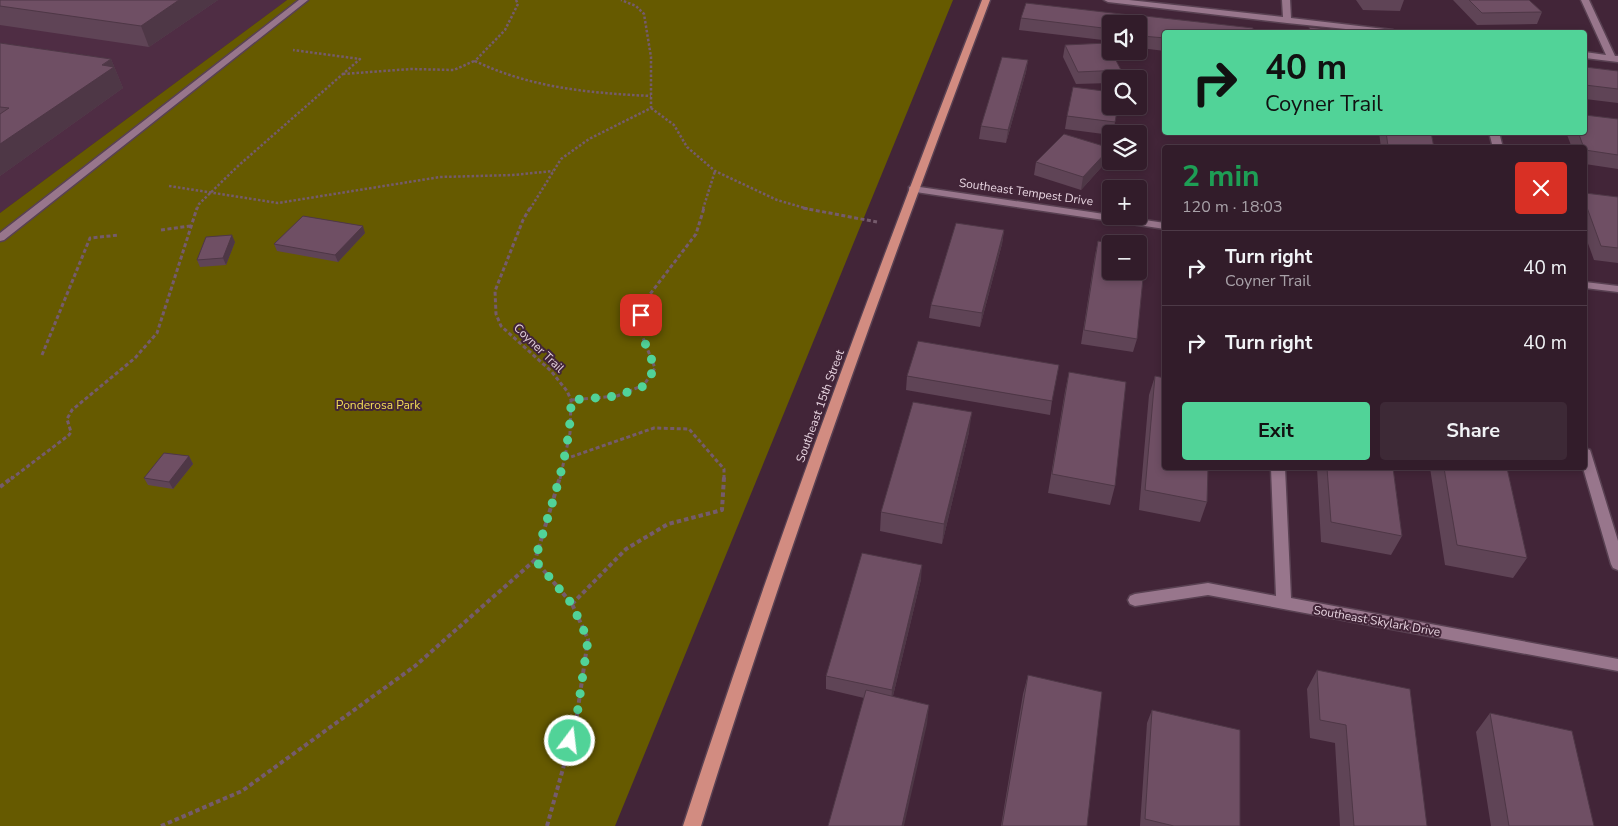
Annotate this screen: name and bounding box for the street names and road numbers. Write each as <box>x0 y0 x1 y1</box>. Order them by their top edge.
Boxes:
street label: Southeast Tempest Drive <box>958 175 1094 209</box>
street label: Coyner Trail <box>510 320 568 376</box>
street label: Southeast 15th Street <box>792 347 848 465</box>
street label: Southeast Skylark Drive <box>1312 602 1442 640</box>

